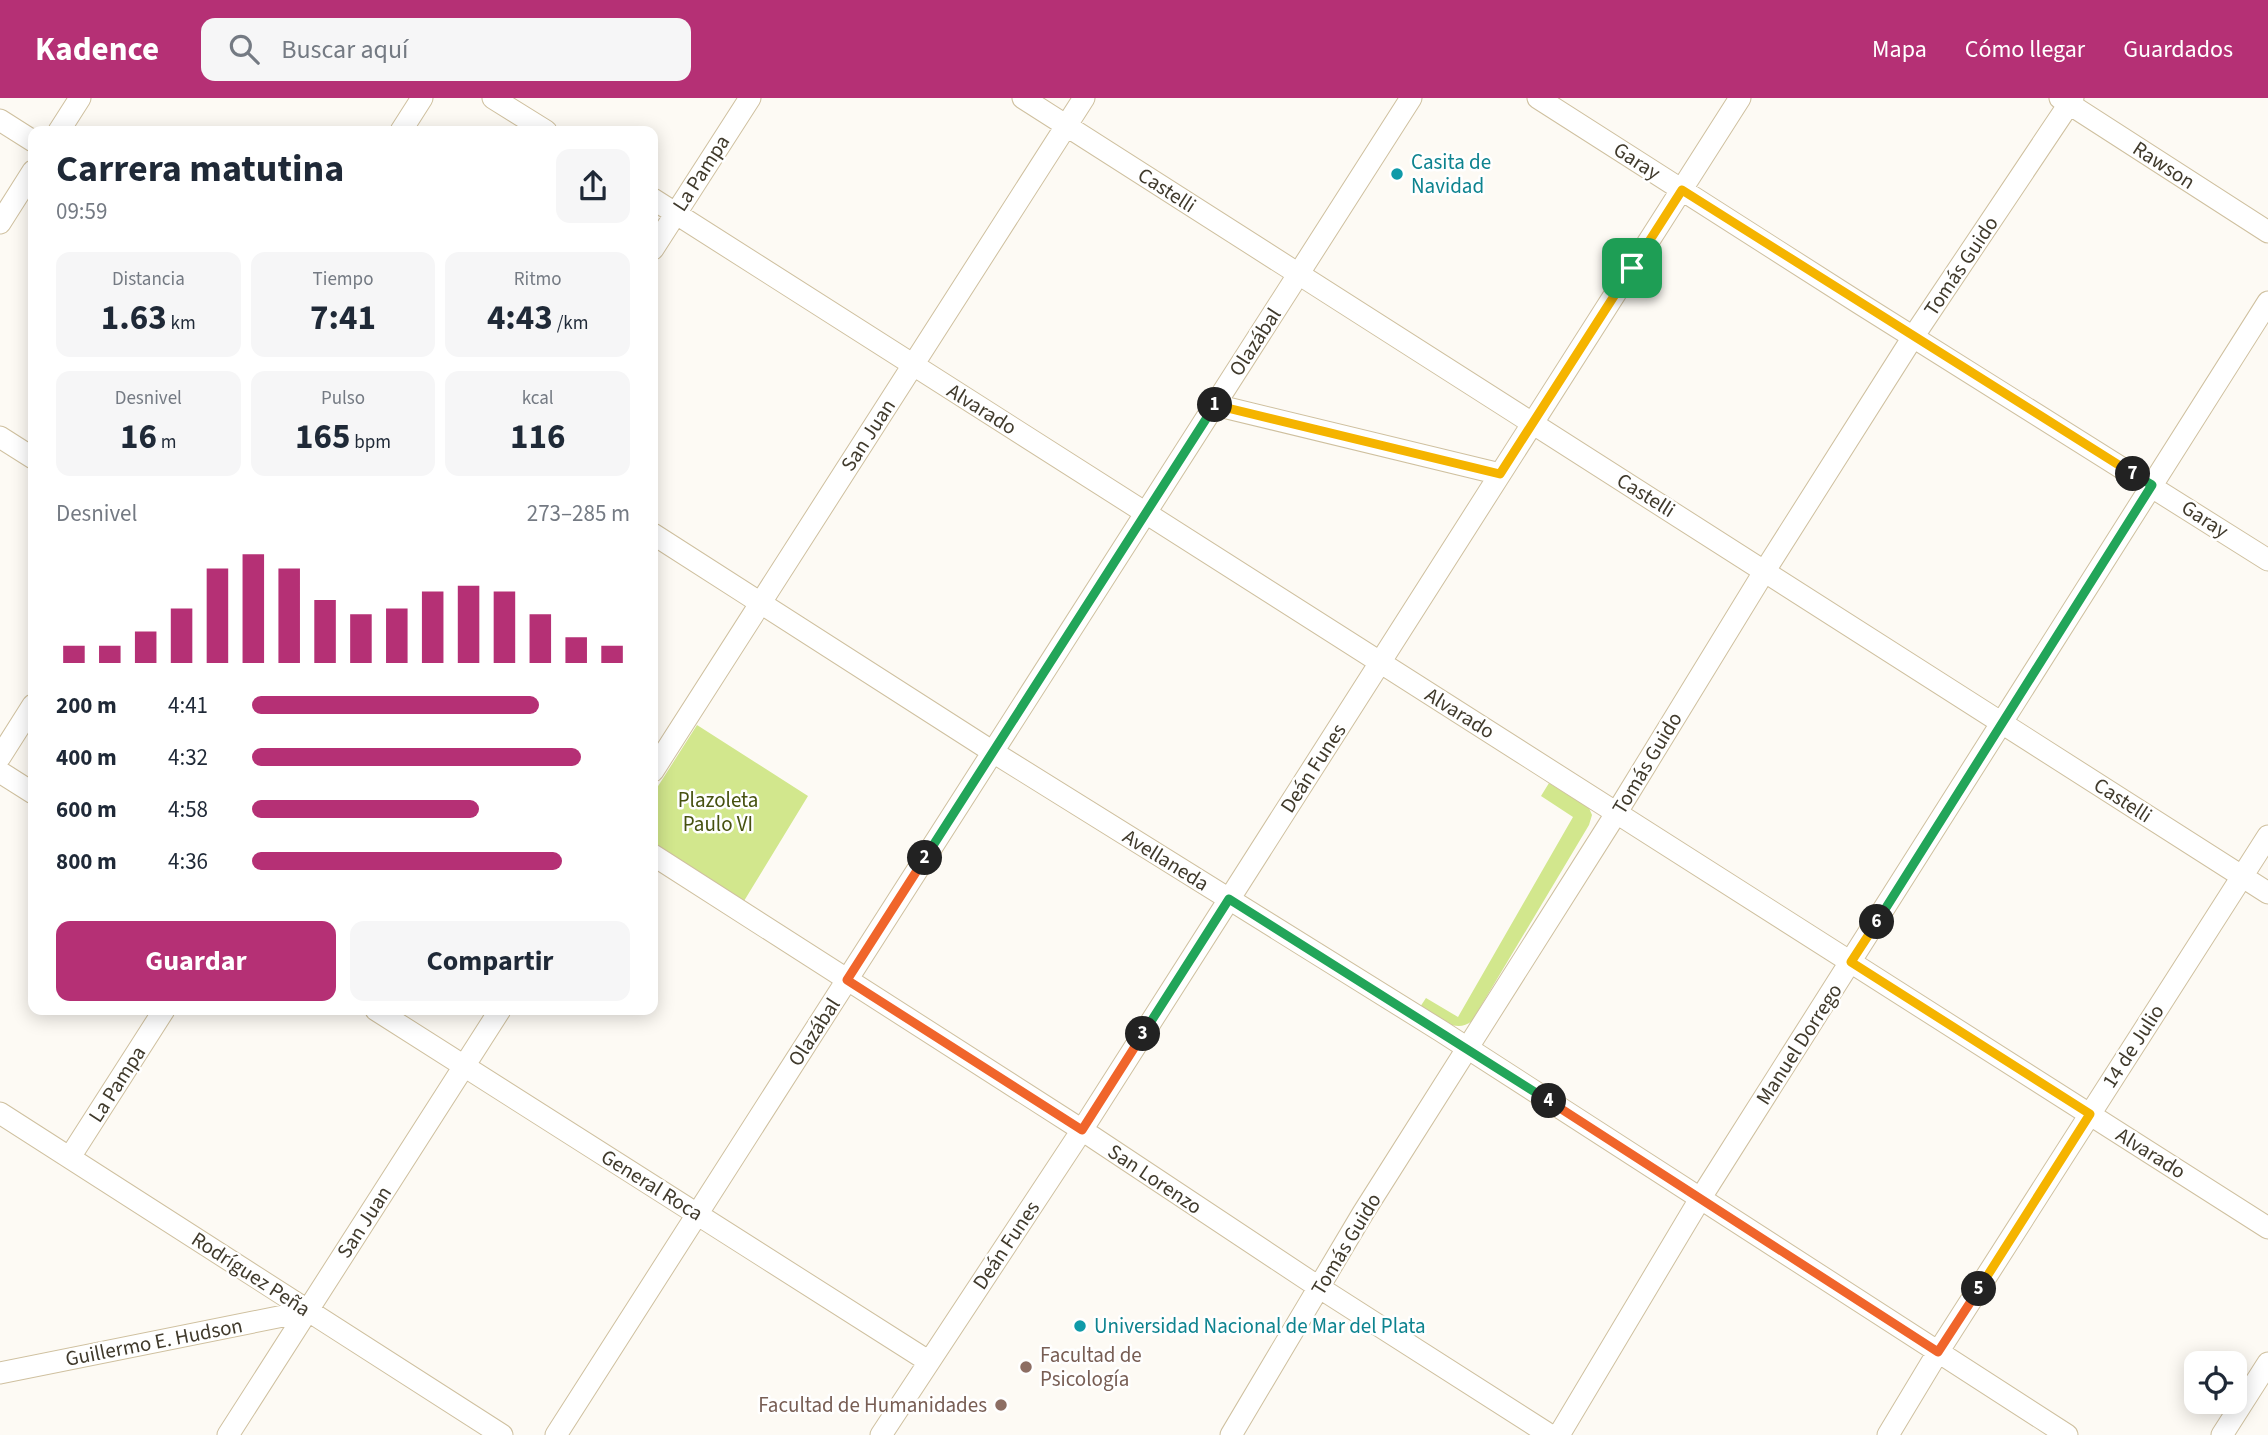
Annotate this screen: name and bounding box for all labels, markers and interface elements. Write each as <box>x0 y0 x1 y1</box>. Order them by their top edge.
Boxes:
search box <box>201 18 691 81</box>
text: Kadence <box>35 26 159 73</box>
icon: search <box>225 30 263 68</box>
text: Buscar aquí <box>281 31 409 68</box>
text: Mapa <box>1872 32 1927 67</box>
text: Cómo llegar <box>1965 32 2085 67</box>
text: Guardados <box>2123 32 2233 67</box>
street label: La Pampa <box>665 129 737 217</box>
street label: Rawson <box>2127 134 2201 196</box>
street label: Garay <box>1608 135 1667 187</box>
text: Carrera matutina <box>56 142 344 196</box>
place label: Casita de Navidad <box>1411 147 1491 201</box>
button: share <box>556 149 630 223</box>
street label: Castelli <box>1132 160 1202 220</box>
marker: Casita de Navidad <box>1389 166 1405 182</box>
text: 09:59 <box>56 195 107 228</box>
street label: Tomás Guido <box>1916 210 2006 322</box>
pin <box>1602 238 1662 298</box>
icon: arrive <box>1613 249 1651 287</box>
text: Distancia <box>112 266 185 293</box>
text: Tiempo <box>313 266 373 293</box>
text: Ritmo <box>514 266 562 293</box>
text: 1.63 <box>101 293 167 343</box>
text: 7:41 <box>310 293 376 343</box>
text: 4:43 <box>487 293 553 343</box>
street label: Olazábal <box>1222 302 1288 382</box>
text: km <box>167 310 196 337</box>
text: /km <box>553 310 588 337</box>
street label: Alvarado <box>941 376 1023 442</box>
text: Desnivel <box>115 385 182 412</box>
text: Pulso <box>321 385 365 412</box>
text: kcal <box>522 385 554 412</box>
pin: 1 <box>1198 388 1232 422</box>
text: 1 <box>1209 391 1220 418</box>
street label: San Juan <box>833 393 903 477</box>
text: 16 <box>120 412 157 462</box>
text: 165 <box>295 412 350 462</box>
text: 116 <box>510 412 565 462</box>
text: m <box>157 429 177 456</box>
text: bpm <box>350 429 391 456</box>
pin: 7 <box>2116 456 2150 492</box>
text: 7 <box>2127 460 2138 487</box>
street label: Castelli <box>1611 465 1681 525</box>
street label: Garay <box>2176 493 2235 545</box>
text: Desnivel <box>56 497 137 530</box>
text: 273–285 m <box>527 497 630 530</box>
street label: Alvarado <box>1419 680 1501 746</box>
text: 200 m <box>56 689 117 722</box>
text: 4:41 <box>168 689 208 722</box>
street label: Tomás Guido <box>1605 706 1689 820</box>
street label: Deán Funes <box>1273 717 1353 819</box>
text: 400 m <box>56 741 117 774</box>
text: 4:32 <box>168 741 208 774</box>
street label: Castelli <box>2088 770 2158 830</box>
park label: Plazoleta Paulo VI <box>678 785 758 839</box>
text: 600 m <box>56 793 117 826</box>
text: 4:58 <box>168 793 208 826</box>
street label: Avellaneda <box>1117 822 1215 898</box>
pin: 2 <box>908 840 942 876</box>
text: 2 <box>919 844 930 871</box>
text: 800 m <box>56 845 117 878</box>
text: 4:36 <box>168 845 208 878</box>
pin: 6 <box>1860 904 1895 940</box>
text: 6 <box>1871 908 1882 935</box>
button: Guardar <box>56 921 336 1001</box>
button: Compartir <box>350 921 630 1001</box>
street label: Manuel Dorrego <box>1748 977 1850 1111</box>
street label: Olazábal <box>781 992 847 1072</box>
street label: 14 de Julio <box>2095 998 2171 1094</box>
pin: 3 <box>1126 1016 1160 1052</box>
text: 3 <box>1137 1020 1148 1047</box>
street label: La Pampa <box>81 1040 153 1128</box>
pin: 4 <box>1532 1084 1566 1118</box>
text: 4 <box>1543 1087 1554 1114</box>
street label: Alvarado <box>2110 1120 2192 1186</box>
street label: San Lorenzo <box>1102 1136 1208 1222</box>
street label: General Roca <box>595 1142 709 1228</box>
street label: San Juan <box>329 1180 399 1264</box>
street label: Tomás Guido <box>1304 1187 1388 1301</box>
street label: Deán Funes <box>965 1194 1047 1295</box>
street label: Rodríguez Peña <box>186 1224 316 1324</box>
pin: 5 <box>1962 1272 1996 1306</box>
text: 5 <box>1973 1275 1984 1302</box>
street label: Guillermo E. Hudson <box>63 1310 245 1374</box>
place label: Universidad Nacional de Mar del Plata <box>1094 1311 1426 1341</box>
marker: Universidad Nacional de Mar del Plata <box>1072 1318 1088 1334</box>
place label: Facultad de Psicología <box>1040 1340 1142 1394</box>
map controls <box>2184 1351 2247 1414</box>
button: locate <box>2184 1351 2247 1414</box>
marker: Facultad de Psicología <box>1018 1359 1034 1375</box>
place label: Facultad de Humanidades <box>758 1390 987 1420</box>
marker: Facultad de Humanidades <box>993 1397 1009 1413</box>

